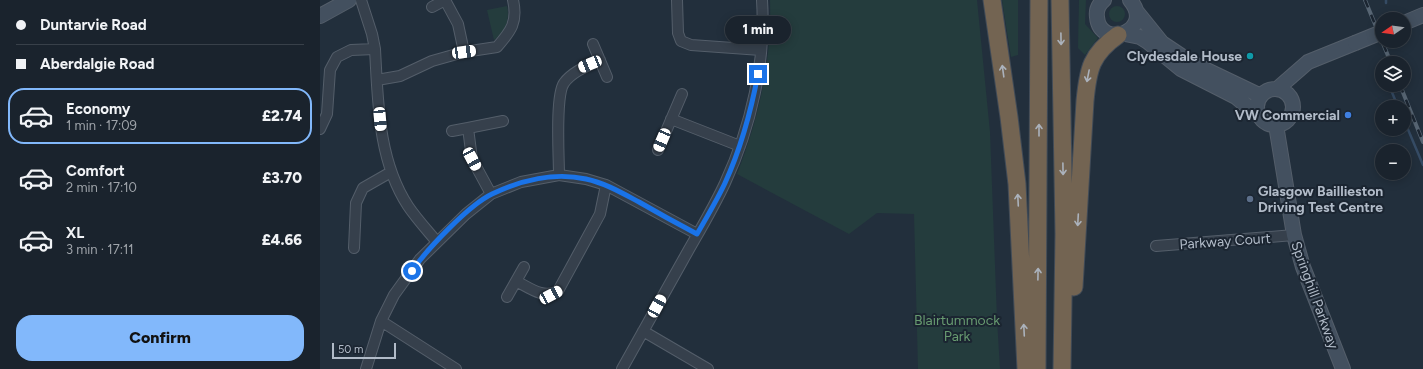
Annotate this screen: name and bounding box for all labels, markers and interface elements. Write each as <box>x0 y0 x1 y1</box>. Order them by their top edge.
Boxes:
north arrow <box>1375 12 1411 48</box>
map controls <box>1375 12 1411 180</box>
text: Duntarvie Road <box>40 16 147 34</box>
callout: 1 min <box>725 16 791 44</box>
text: 1 min <box>742 22 774 37</box>
one-way arrow <box>1057 32 1065 45</box>
car <box>451 44 477 60</box>
place label: Clydesdale House <box>1127 48 1242 65</box>
marker: Clydesdale House <box>1245 51 1255 61</box>
car <box>577 54 603 74</box>
text: Aberdalgie Road <box>40 55 154 73</box>
button: layers <box>1375 56 1411 92</box>
route end <box>749 65 767 83</box>
one-way arrow <box>999 65 1007 78</box>
one-way arrow <box>1084 70 1092 83</box>
icon: car <box>18 98 54 134</box>
text: Economy <box>66 100 131 118</box>
button: + <box>1375 100 1411 136</box>
text: £2.74 <box>262 107 302 125</box>
car <box>373 107 387 131</box>
place label: VW Commercial <box>1235 107 1340 124</box>
marker: VW Commercial <box>1343 110 1353 120</box>
text: 1 min · 17:09 <box>66 118 137 133</box>
one-way arrow <box>1035 124 1043 137</box>
car <box>652 127 672 153</box>
button: − <box>1375 144 1411 180</box>
car <box>461 146 483 172</box>
icon: car <box>18 160 54 196</box>
text: Comfort <box>66 162 125 180</box>
one-way arrow <box>1059 162 1067 175</box>
text: £3.70 <box>262 169 302 187</box>
text: 2 min · 17:10 <box>66 180 137 195</box>
place label: Glasgow Baillieston Driving Test Centre <box>1258 183 1383 216</box>
one-way arrow <box>1014 194 1021 207</box>
marker: Glasgow Baillieston Driving Test Centre <box>1245 194 1255 204</box>
one-way arrow <box>1075 213 1082 226</box>
icon: car <box>18 222 54 258</box>
text: XL <box>66 224 84 242</box>
street label: Parkway Court <box>1179 230 1271 253</box>
text: £4.66 <box>262 231 302 249</box>
street label: Springhill Parkway <box>1287 239 1342 352</box>
text: 3 min · 17:11 <box>66 242 134 257</box>
route start <box>403 262 421 280</box>
one-way arrow <box>1034 268 1042 281</box>
car <box>538 284 564 306</box>
car <box>646 293 668 319</box>
park label: Blairtummock Park <box>914 312 1000 345</box>
button: Confirm <box>16 315 304 361</box>
one-way arrow <box>1020 324 1028 337</box>
scale bar <box>332 341 396 360</box>
text: 50 m <box>338 343 363 356</box>

